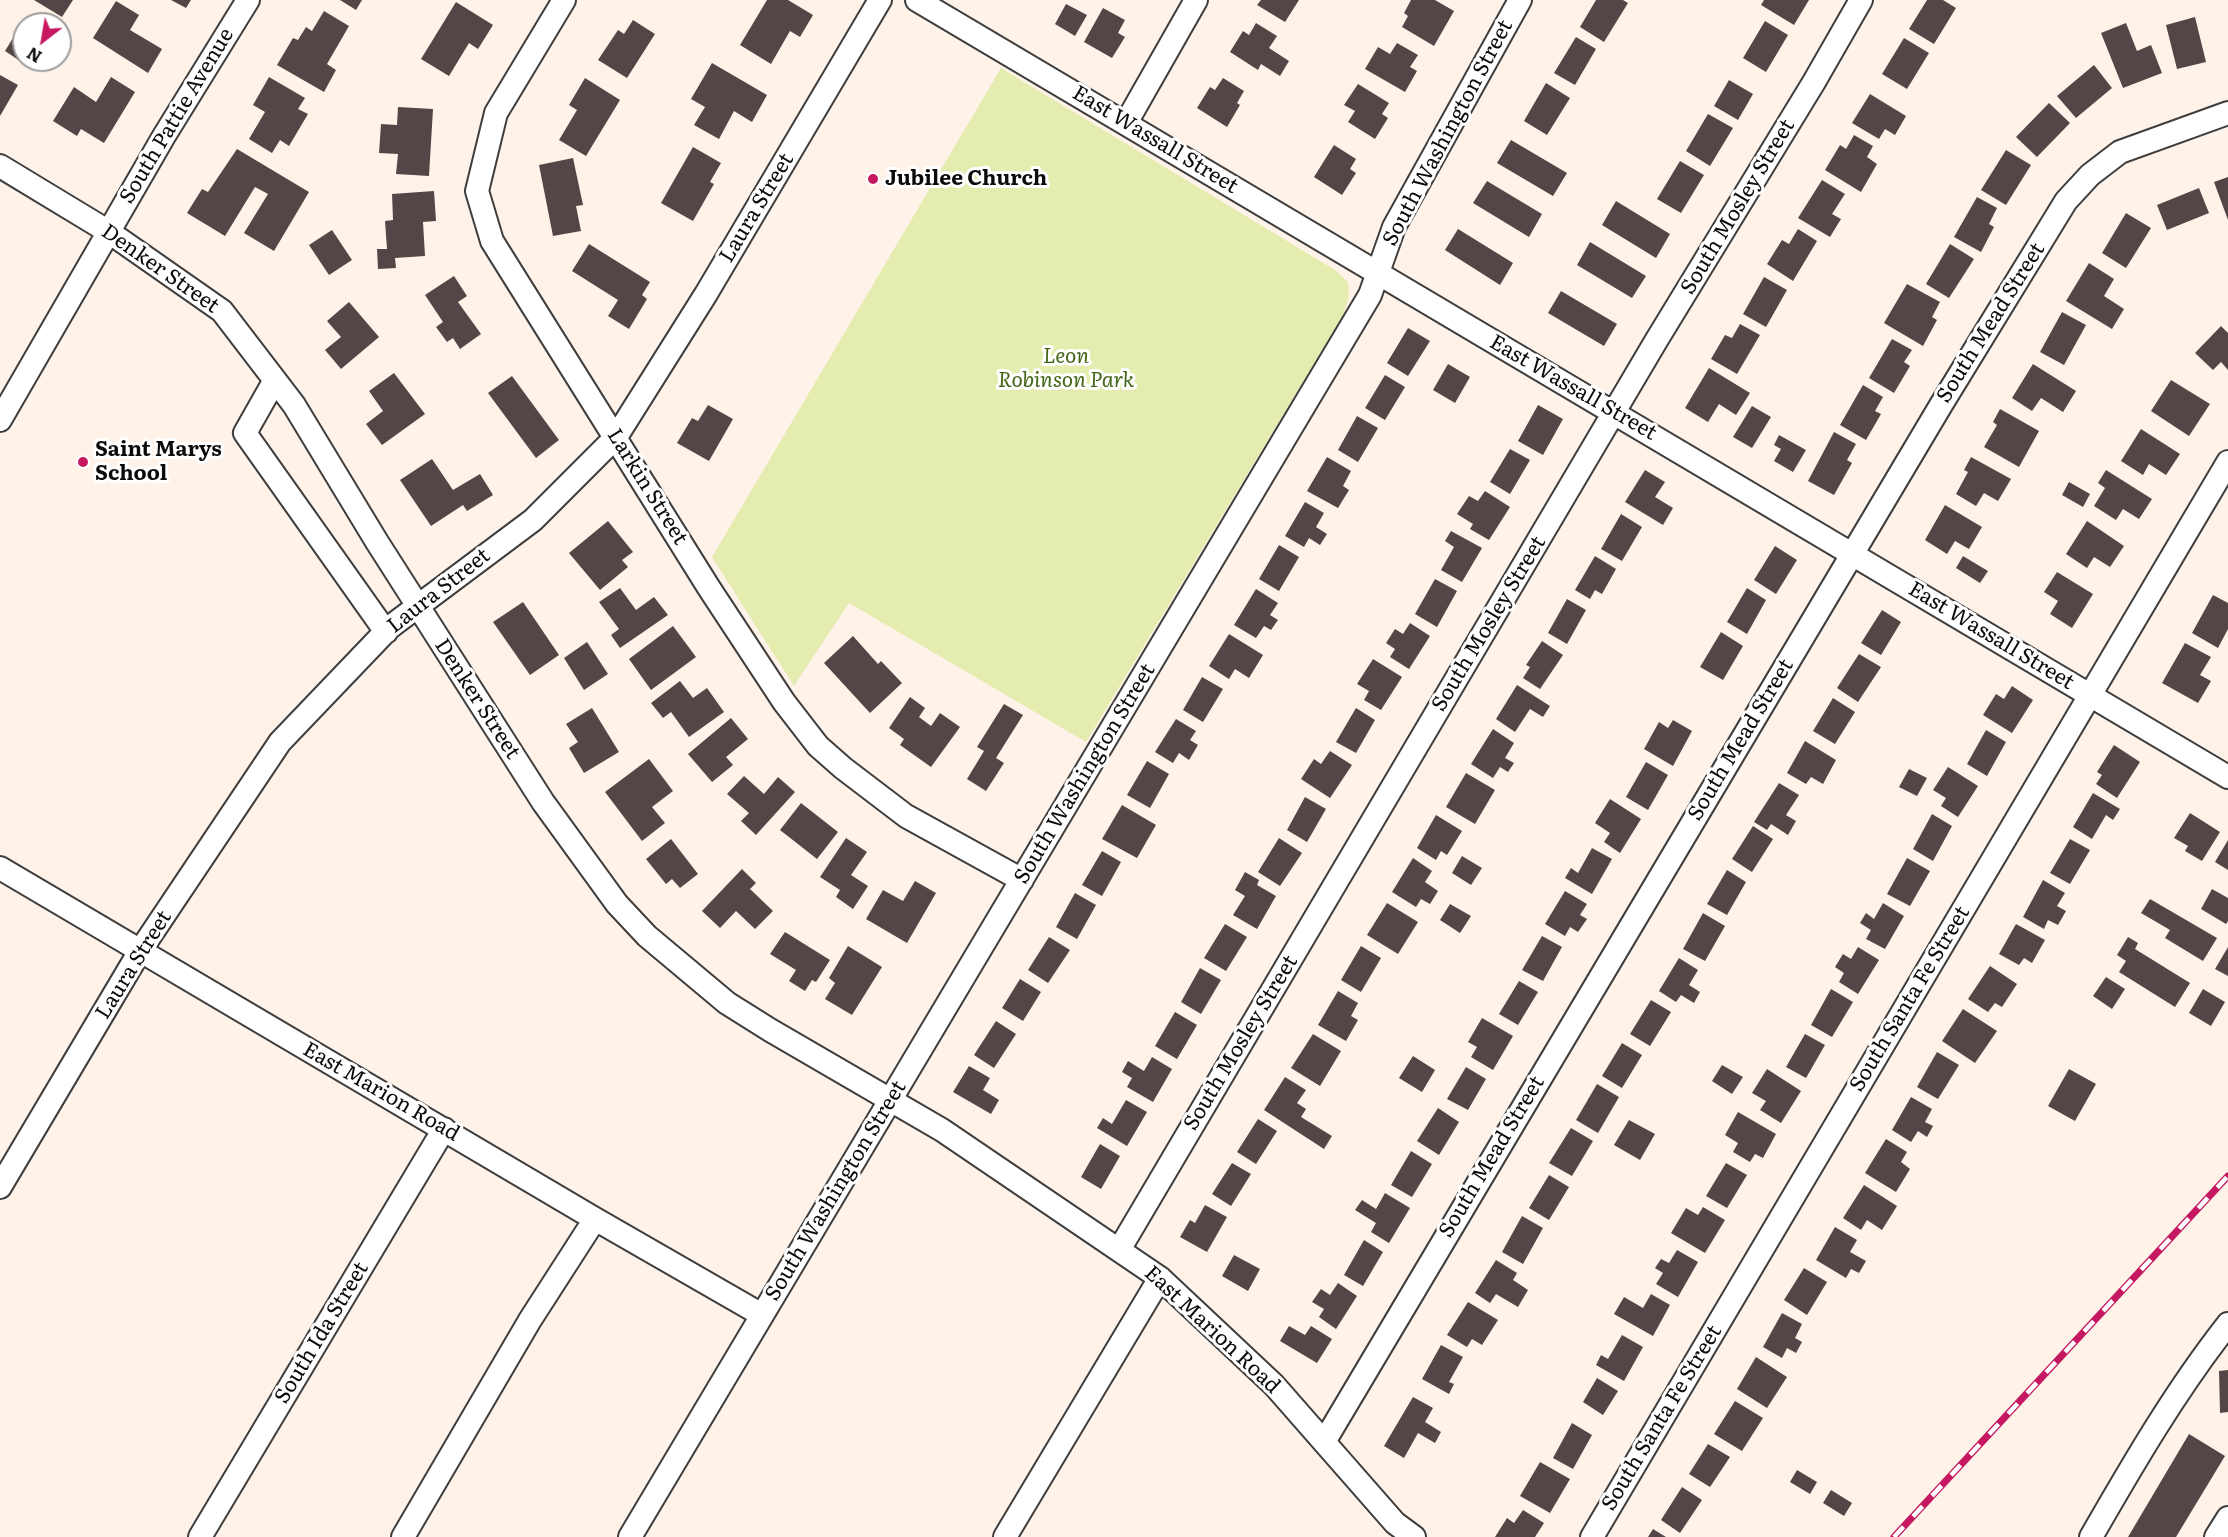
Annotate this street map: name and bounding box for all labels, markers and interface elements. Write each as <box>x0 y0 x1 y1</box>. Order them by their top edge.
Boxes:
north arrow <box>12 12 72 72</box>
street label: South Washington Street <box>1378 16 1518 250</box>
street label: South Pattie Avenue <box>115 24 239 208</box>
text: N <box>22 42 46 69</box>
street label: East Wassall Street <box>1068 81 1242 199</box>
street label: South Mosley Street <box>1676 115 1800 299</box>
street label: Laura Street <box>715 149 799 267</box>
place label: Jubilee Church <box>885 166 1047 192</box>
marker: Jubilee Church <box>866 172 880 186</box>
street label: Denker Street <box>96 219 224 319</box>
street label: South Mead Street <box>1932 238 2050 408</box>
street label: East Wassall Street <box>1485 330 1661 446</box>
park label: Leon Robinson Park <box>998 344 1134 394</box>
street label: Larkin Street <box>601 424 693 550</box>
place label: Saint Marys School <box>95 437 222 487</box>
marker: Saint Marys School <box>76 455 90 469</box>
street label: South Mosley Street <box>1427 532 1551 716</box>
street label: Laura Street <box>383 543 495 639</box>
street label: East Wassall Street <box>1904 577 2078 695</box>
street label: Denker Street <box>429 634 525 764</box>
street label: South Mead Street <box>1683 655 1799 825</box>
street label: South Washington Street <box>1009 659 1161 889</box>
street label: South Santa Fe Street <box>1845 902 1975 1096</box>
street label: Laura Street <box>91 906 177 1024</box>
street label: South Mosley Street <box>1179 951 1303 1135</box>
street label: East Marion Road <box>298 1037 464 1147</box>
street label: South Mead Street <box>1434 1072 1550 1242</box>
street label: South Washington Street <box>760 1076 912 1306</box>
street label: South Ida Street <box>270 1258 374 1408</box>
street label: East Marion Road <box>1139 1261 1285 1399</box>
street label: South Santa Fe Street <box>1597 1321 1727 1515</box>

